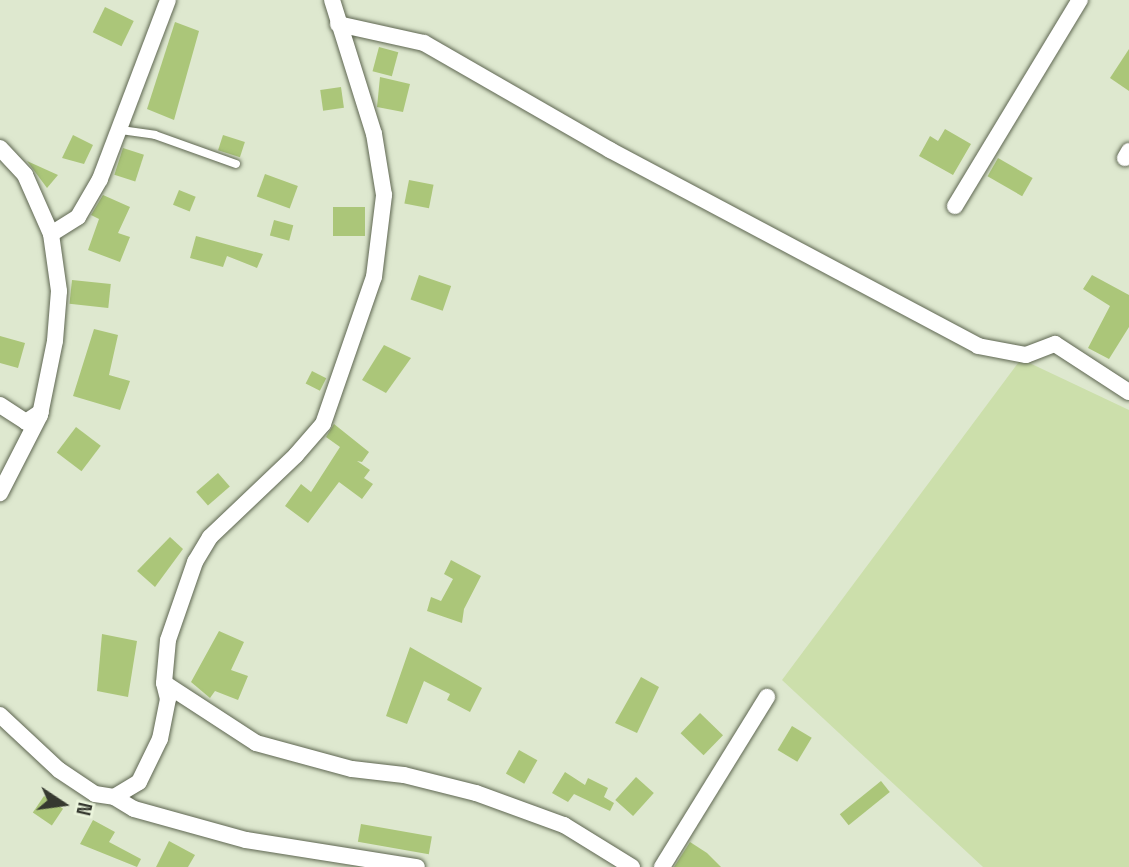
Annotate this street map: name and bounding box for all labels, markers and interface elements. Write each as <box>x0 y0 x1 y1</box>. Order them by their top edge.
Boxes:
north arrow <box>28 769 98 839</box>
text: N <box>70 800 98 818</box>

